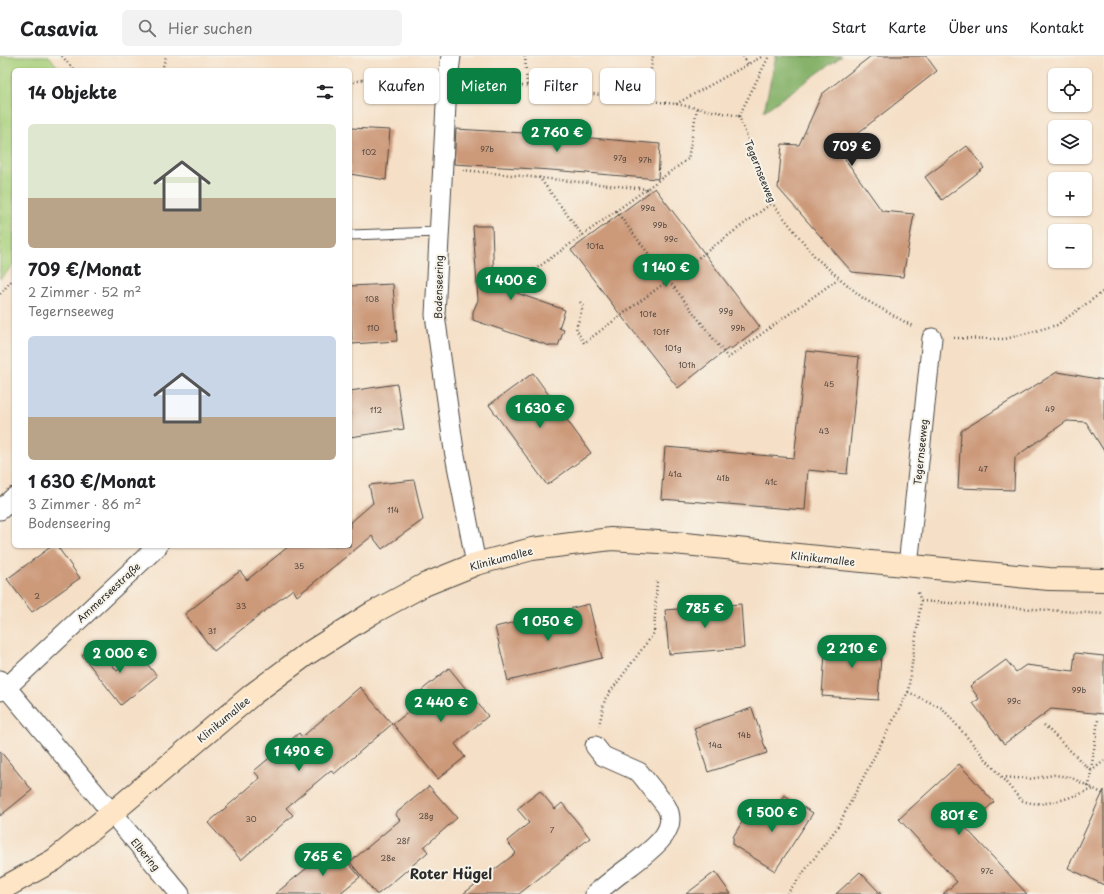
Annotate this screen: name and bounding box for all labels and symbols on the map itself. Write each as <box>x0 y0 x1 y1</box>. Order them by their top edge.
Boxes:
pin: 2 760 € <box>520 119 594 153</box>
pin: 709 € <box>824 133 880 167</box>
street label: Tegernseeweg <box>742 137 780 205</box>
house number: 97b <box>480 143 494 155</box>
house number: 102 <box>362 146 377 158</box>
house number: 97g <box>613 152 627 164</box>
house number: 97h <box>638 154 652 166</box>
house number: 99a <box>641 202 655 214</box>
house number: 99b <box>653 219 668 231</box>
house number: 99c <box>664 233 678 245</box>
house number: 101a <box>586 240 604 252</box>
pin: 1 140 € <box>629 254 703 288</box>
street label: Bodenseering <box>430 255 446 319</box>
pin: 1 400 € <box>474 267 548 301</box>
house number: 108 <box>365 293 379 305</box>
house number: 99g <box>719 305 734 317</box>
house number: 101e <box>639 308 657 320</box>
house number: 110 <box>367 322 379 334</box>
house number: 99h <box>731 322 746 334</box>
house number: 101f <box>653 326 670 338</box>
house number: 101g <box>664 342 682 354</box>
house number: 101h <box>678 359 696 371</box>
house number: 45 <box>824 378 834 390</box>
pin: 1 630 € <box>503 395 577 429</box>
house number: 49 <box>1045 403 1055 415</box>
house number: 112 <box>370 404 383 416</box>
street label: Tegernseeweg <box>909 418 931 486</box>
house number: 43 <box>819 425 829 437</box>
house number: 47 <box>978 463 988 475</box>
house number: 41a <box>668 468 682 480</box>
house number: 41b <box>716 472 730 484</box>
house number: 41c <box>765 476 777 488</box>
house number: 114 <box>387 504 399 516</box>
street label: Klinikumallee <box>468 542 535 574</box>
street label: Klinikumallee <box>790 547 856 569</box>
street label: Ammerseestraße <box>73 559 143 625</box>
house number: 35 <box>294 560 304 572</box>
house number: 2 <box>34 590 40 602</box>
pin: 785 € <box>677 595 733 629</box>
house number: 33 <box>236 600 246 612</box>
pin: 1 050 € <box>511 608 585 642</box>
house number: 31 <box>208 625 216 637</box>
pin: 2 210 € <box>815 635 889 669</box>
pin: 2 000 € <box>83 640 157 674</box>
house number: 99b <box>1072 684 1087 696</box>
pin: 2 440 € <box>404 689 478 723</box>
street label: Klinikumallee <box>193 692 253 746</box>
house number: 99c <box>1007 695 1021 707</box>
house number: 14b <box>737 729 751 741</box>
pin: 1 490 € <box>262 738 336 772</box>
house number: 14a <box>708 739 722 751</box>
pin: 1 500 € <box>735 799 809 833</box>
pin: 801 € <box>931 802 987 836</box>
house number: 28g <box>418 810 434 822</box>
house number: 30 <box>245 813 257 825</box>
house number: 7 <box>550 824 555 836</box>
street label: Elbering <box>128 834 164 874</box>
house number: 28f <box>396 835 411 847</box>
pin: 765 € <box>295 843 351 877</box>
house number: 28e <box>381 852 395 864</box>
district label: Roter Hügel <box>410 863 492 884</box>
house number: 97c <box>981 865 993 877</box>

